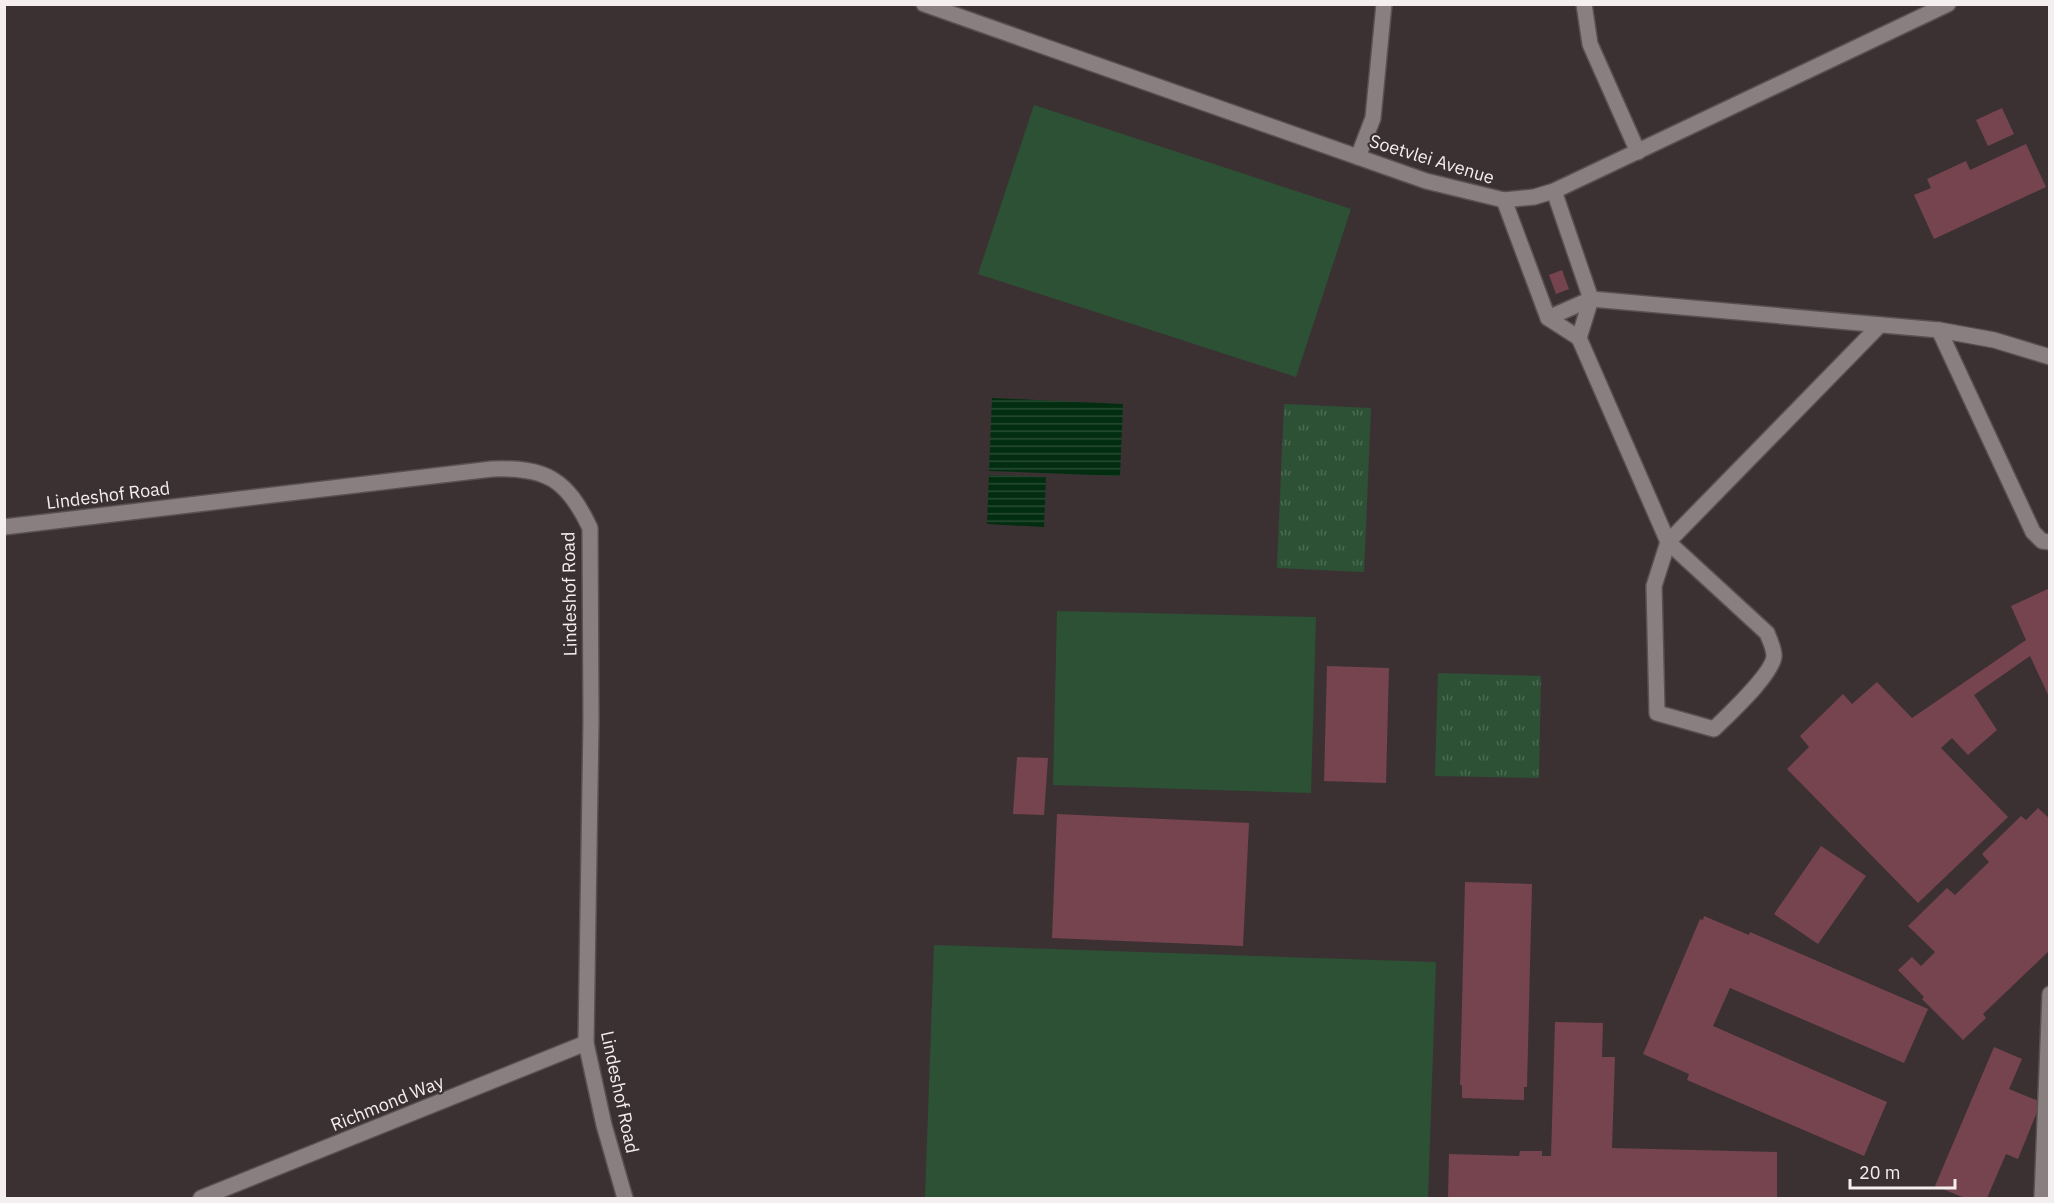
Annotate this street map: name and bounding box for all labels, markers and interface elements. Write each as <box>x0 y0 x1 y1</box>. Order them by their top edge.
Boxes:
street label: Soetvlei Avenue <box>1367 129 1497 189</box>
street label: Lindeshof Road <box>45 476 171 514</box>
street label: Lindeshof Road <box>556 532 582 656</box>
street label: Lindeshof Road <box>596 1029 644 1155</box>
street label: Richmond Way <box>327 1070 447 1136</box>
scale bar <box>1850 1152 1955 1190</box>
text: 20 m <box>1859 1161 1901 1184</box>

